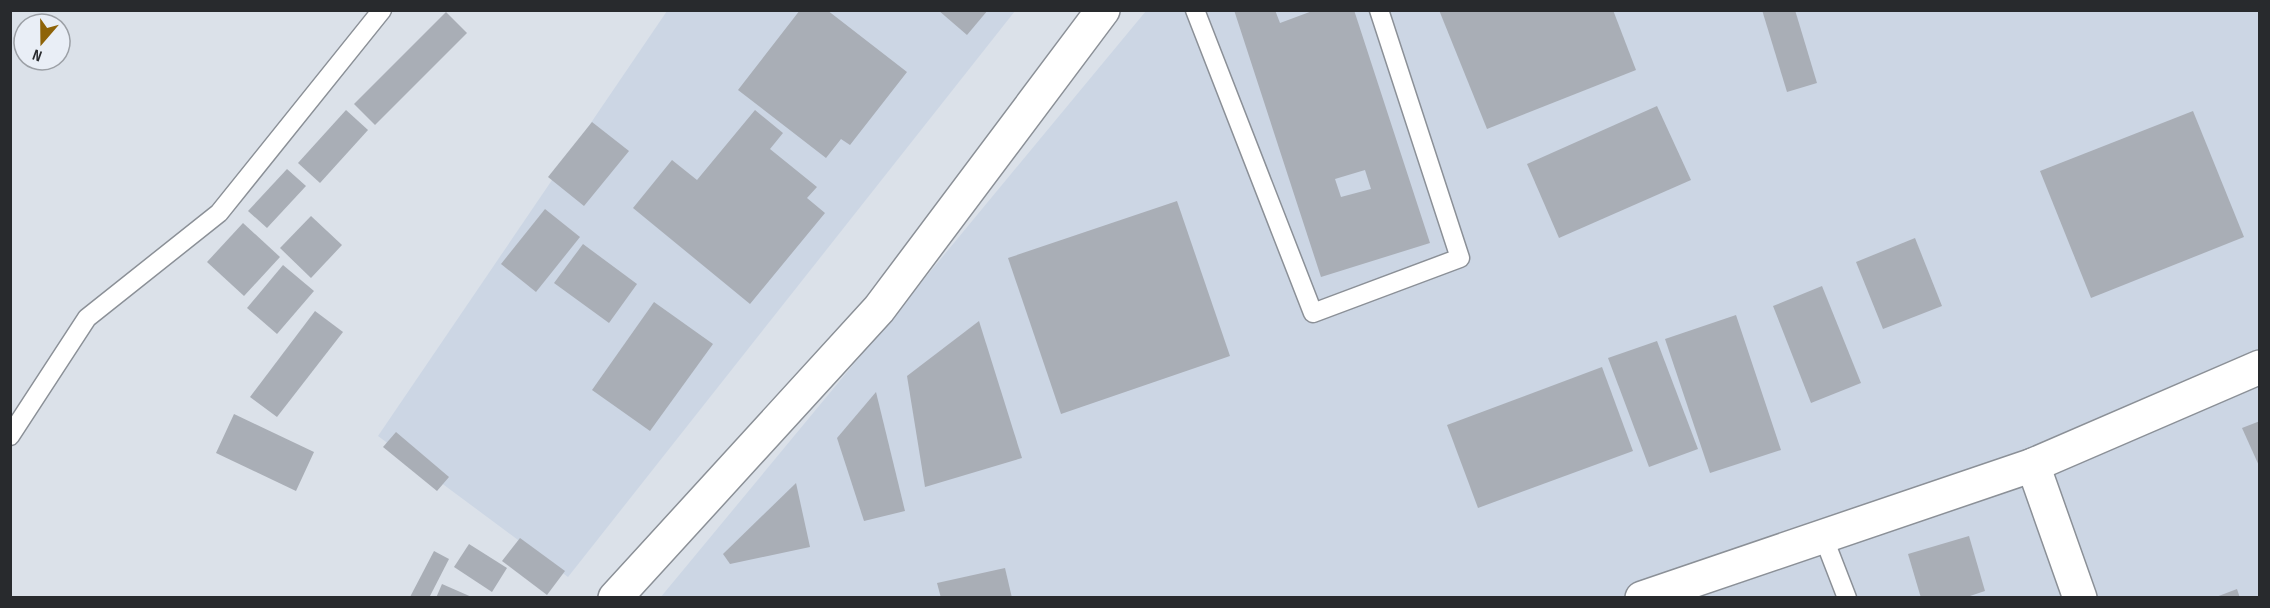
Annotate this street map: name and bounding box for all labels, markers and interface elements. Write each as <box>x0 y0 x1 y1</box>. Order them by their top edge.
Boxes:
north arrow <box>12 12 72 72</box>
text: N <box>30 44 45 65</box>

